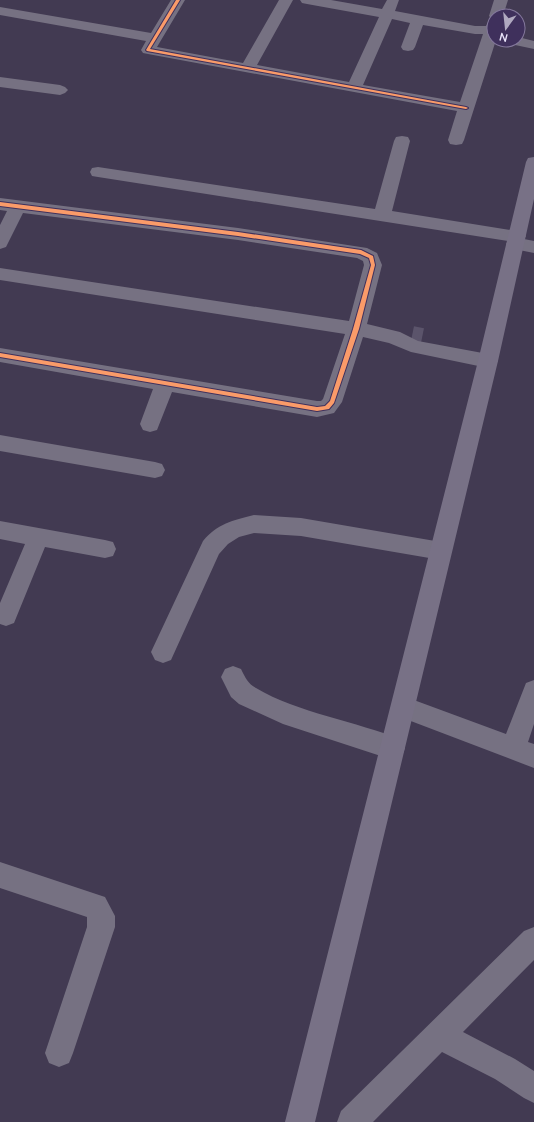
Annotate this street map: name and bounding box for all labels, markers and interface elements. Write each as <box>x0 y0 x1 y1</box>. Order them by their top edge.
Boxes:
north arrow <box>486 8 526 48</box>
text: N <box>498 29 509 45</box>

